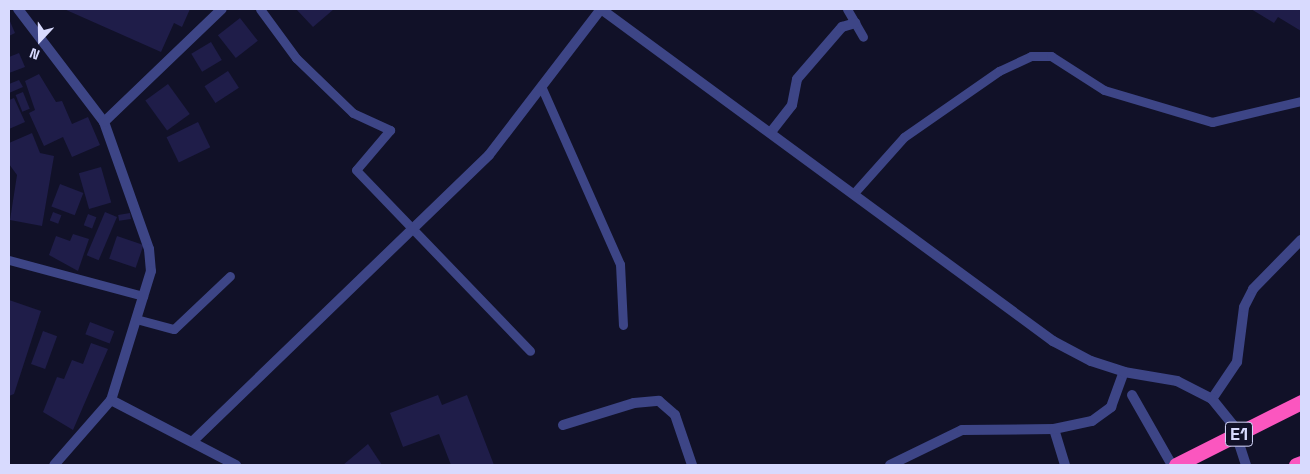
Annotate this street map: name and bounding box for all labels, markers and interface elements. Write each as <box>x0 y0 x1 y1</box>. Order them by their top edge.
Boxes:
north arrow <box>15 15 65 65</box>
text: N <box>27 44 42 64</box>
road number: E1 <box>1224 418 1254 449</box>

